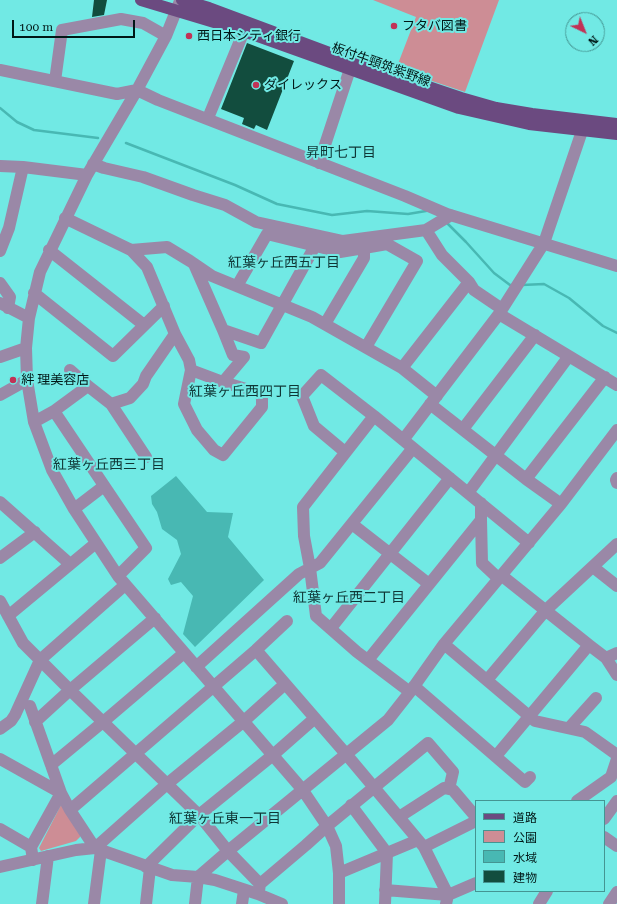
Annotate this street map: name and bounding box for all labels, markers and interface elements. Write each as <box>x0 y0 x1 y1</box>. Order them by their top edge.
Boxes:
scale bar <box>14 12 137 38</box>
north arrow <box>565 12 605 52</box>
place label: フタバ図書 <box>402 18 467 34</box>
text: 100 m <box>19 20 53 34</box>
marker: フタバ図書 <box>389 21 399 31</box>
place label: 西日本シティ銀行 <box>197 28 301 44</box>
marker: 西日本シティ銀行 <box>184 31 194 41</box>
text: N <box>585 33 600 48</box>
street label: 板付牛頸筑紫野線 <box>329 40 433 90</box>
place label: ダイレックス <box>264 77 342 93</box>
marker: ダイレックス <box>251 80 261 90</box>
district label: 昇町七丁目 <box>306 145 376 161</box>
district label: 紅葉ヶ丘西五丁目 <box>228 255 340 271</box>
place label: 絆 理美容店 <box>21 372 89 388</box>
marker: 絆 理美容店 <box>8 375 18 385</box>
district label: 紅葉ヶ丘西四丁目 <box>189 384 301 400</box>
district label: 紅葉ヶ丘西三丁目 <box>53 457 165 473</box>
district label: 紅葉ヶ丘西二丁目 <box>293 590 405 606</box>
legend <box>475 800 605 892</box>
district label: 紅葉ヶ丘東一丁目 <box>169 811 281 827</box>
text: 道路 <box>513 811 537 825</box>
text: 公園 <box>513 831 537 845</box>
text: 水域 <box>513 851 537 865</box>
text: 建物 <box>513 871 537 885</box>

